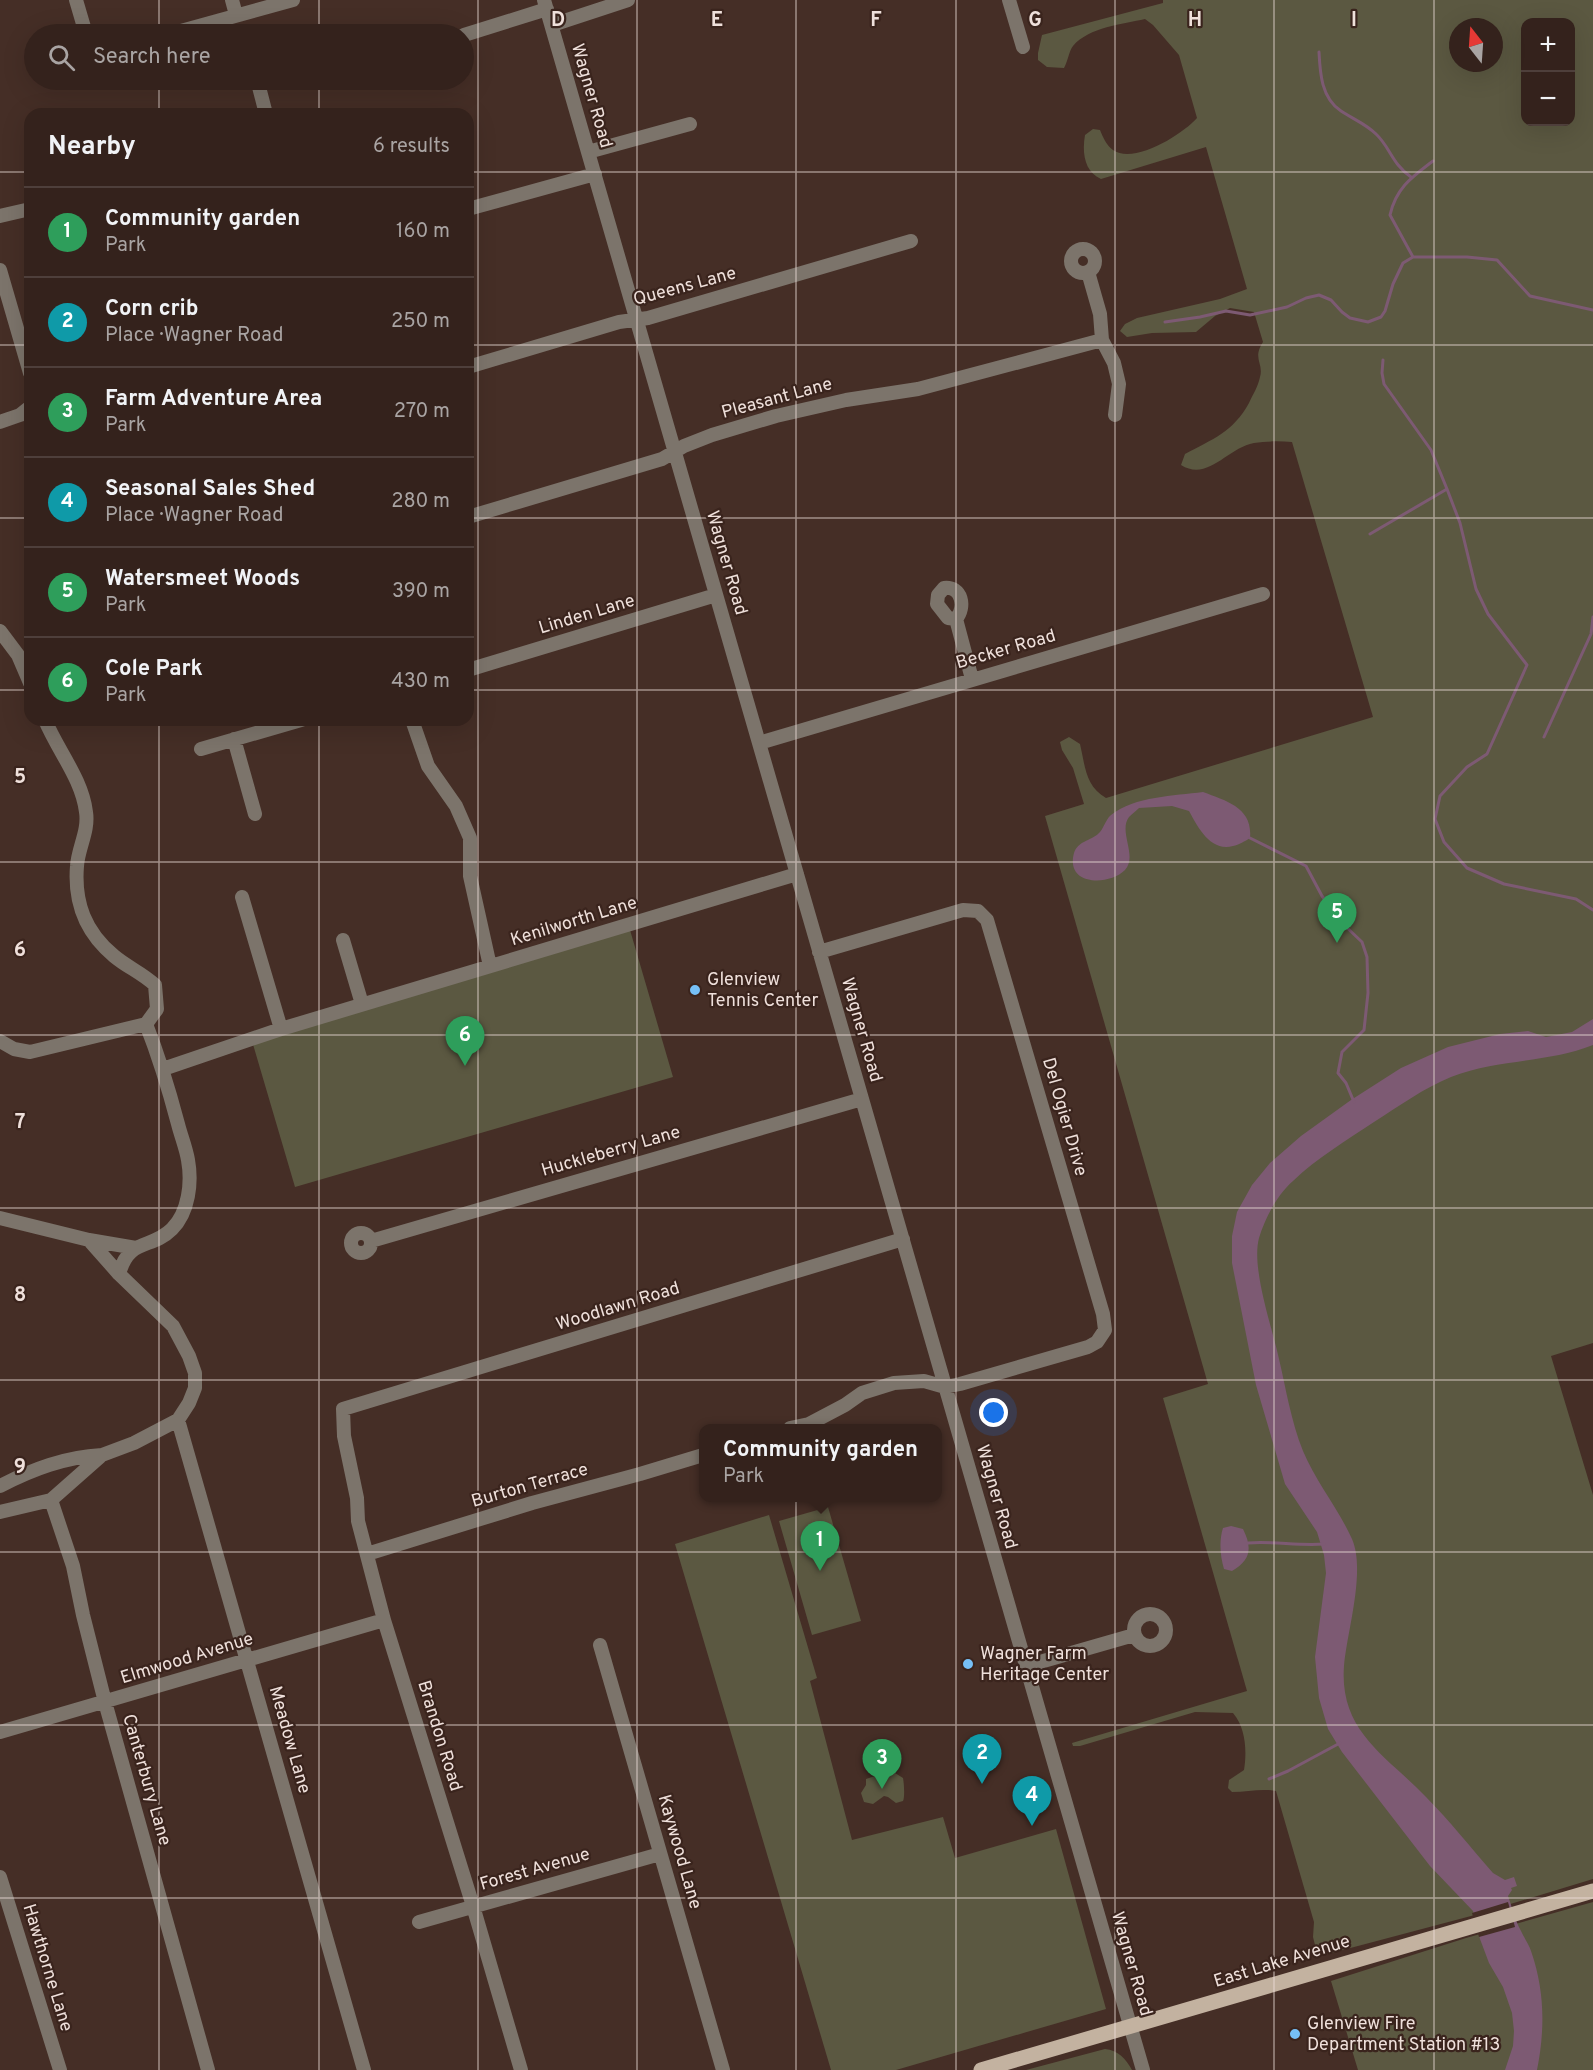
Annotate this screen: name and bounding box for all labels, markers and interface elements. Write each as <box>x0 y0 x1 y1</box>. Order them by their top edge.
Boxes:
text: D <box>551 8 565 34</box>
text: E <box>711 8 723 34</box>
text: F <box>870 8 882 34</box>
text: G <box>1028 8 1042 34</box>
text: H <box>1188 8 1202 34</box>
text: I <box>1351 8 1357 34</box>
north arrow <box>1449 18 1503 72</box>
map controls <box>1521 18 1575 126</box>
button: + <box>1521 18 1575 72</box>
search box <box>24 24 474 90</box>
icon: search <box>45 41 78 74</box>
street label: Wagner Road <box>565 41 617 151</box>
text: Search here <box>93 44 211 71</box>
button: − <box>1521 72 1575 126</box>
text: Nearby <box>48 131 136 164</box>
text: 6 results <box>373 134 450 160</box>
text: Community garden <box>105 206 300 233</box>
text: 1 <box>64 219 72 245</box>
text: 160 m <box>396 219 450 245</box>
text: Park <box>105 233 146 259</box>
street label: Queens Lane <box>631 262 739 312</box>
text: Corn crib <box>105 296 198 323</box>
text: 2 <box>61 309 74 335</box>
text: 250 m <box>391 309 450 335</box>
text: Place · Wagner Road <box>105 323 283 349</box>
street label: Pleasant Lane <box>719 373 835 425</box>
text: Farm Adventure Area <box>105 386 322 413</box>
text: 3 <box>62 399 74 425</box>
text: 270 m <box>394 399 450 425</box>
text: Park <box>105 413 146 439</box>
text: Seasonal Sales Shed <box>105 476 315 503</box>
text: 4 <box>61 489 74 515</box>
text: 280 m <box>391 489 450 515</box>
text: Place · Wagner Road <box>105 503 283 529</box>
street label: Wagner Road <box>700 508 752 618</box>
text: Watersmeet Woods <box>105 566 300 593</box>
text: 5 <box>61 579 74 605</box>
text: 390 m <box>392 579 450 605</box>
street label: Linden Lane <box>536 589 638 641</box>
text: Park <box>105 593 146 619</box>
street label: Becker Road <box>953 625 1059 675</box>
text: Cole Park <box>105 656 203 683</box>
text: 6 <box>61 669 74 695</box>
text: 430 m <box>391 669 450 695</box>
text: Park <box>105 683 146 709</box>
text: 5 <box>14 765 26 791</box>
street label: Kenilworth Lane <box>508 892 640 952</box>
pin: 5 <box>1318 894 1356 943</box>
text: 6 <box>14 938 26 964</box>
place label: Glenview Tennis Center <box>707 969 818 1013</box>
street label: Wagner Road <box>835 975 887 1085</box>
marker: Glenview Tennis Center <box>688 983 702 997</box>
pin: 6 <box>446 1016 484 1066</box>
street label: Del Ogier Drive <box>1036 1055 1092 1179</box>
text: 7 <box>15 1110 25 1136</box>
street label: Huckleberry Lane <box>539 1121 683 1183</box>
street label: Woodlawn Road <box>553 1277 683 1337</box>
text: 8 <box>14 1283 26 1309</box>
your location <box>979 1398 1008 1427</box>
popup <box>699 1424 942 1502</box>
text: Community garden <box>723 1437 918 1464</box>
street label: Wagner Road <box>970 1442 1022 1552</box>
text: 9 <box>14 1455 26 1481</box>
street label: Burton Terrace <box>469 1458 591 1514</box>
text: Park <box>723 1464 764 1490</box>
pin: 1 <box>800 1522 840 1571</box>
street label: Elmwood Avenue <box>118 1628 256 1690</box>
place label: Wagner Farm Heritage Center <box>980 1643 1109 1687</box>
marker: Wagner Farm Heritage Center <box>961 1657 975 1671</box>
street label: Brandon Road <box>411 1678 467 1794</box>
street label: Meadow Lane <box>263 1684 315 1796</box>
street label: Canterbury Lane <box>116 1712 176 1848</box>
pin: 2 <box>962 1734 1002 1784</box>
pin: 3 <box>862 1740 902 1789</box>
pin: 4 <box>1012 1776 1052 1826</box>
street label: Kaywood Lane <box>652 1792 706 1912</box>
street label: Forest Avenue <box>477 1843 593 1897</box>
street label: Hawthorne Lane <box>17 1901 77 2035</box>
street label: Wagner Road <box>1105 1909 1157 2019</box>
street label: East Lake Avenue <box>1211 1930 1353 1994</box>
place label: Glenview Fire Department Station #13 <box>1307 2013 1500 2057</box>
marker: Glenview Fire Department Station #13 <box>1288 2027 1302 2041</box>

